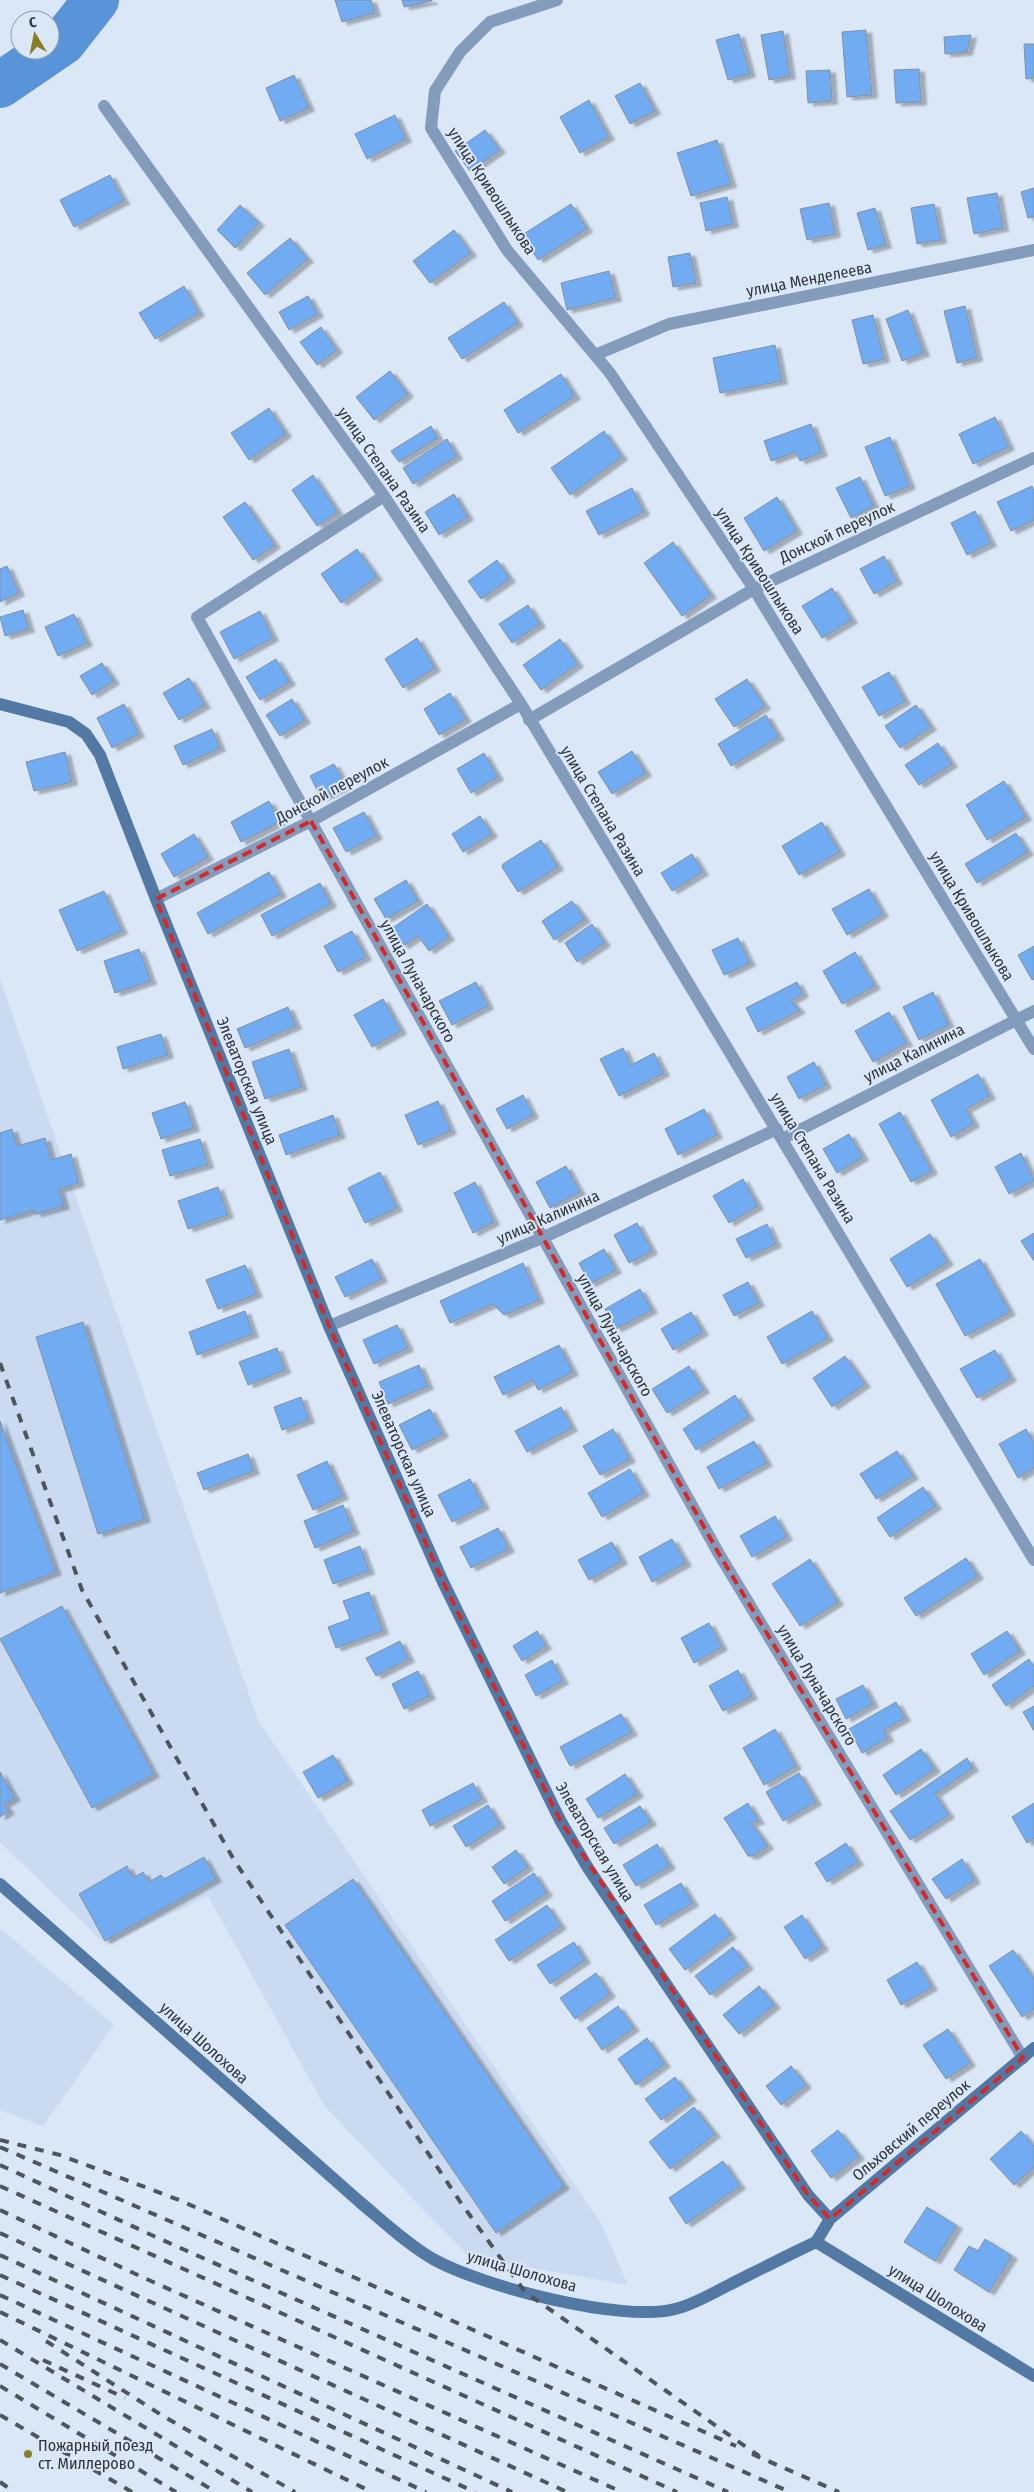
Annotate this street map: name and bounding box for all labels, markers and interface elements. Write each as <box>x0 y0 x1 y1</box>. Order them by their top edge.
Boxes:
north arrow <box>10 10 60 60</box>
text: С <box>28 14 39 32</box>
street label: улица Кривошлыкова <box>444 124 540 258</box>
street label: улица Менделеева <box>745 258 873 300</box>
street label: улица Степана Разина <box>333 404 435 537</box>
street label: Донской переулок <box>776 497 898 567</box>
street label: улица Кривошлыкова <box>712 504 808 638</box>
street label: улица Степана Разина <box>556 742 650 880</box>
street label: Донской переулок <box>272 752 392 828</box>
street label: улица Кривошлыкова <box>926 848 1018 984</box>
street label: улица Луначарского <box>376 916 460 1046</box>
street label: Элеваторская улица <box>213 1014 281 1148</box>
street label: улица Калинина <box>860 1019 968 1087</box>
street label: улица Степана Разина <box>766 1089 860 1227</box>
street label: улица Калинина <box>494 1186 602 1248</box>
street label: улица Луначарского <box>573 1270 657 1400</box>
street label: Элеваторская улица <box>368 1388 440 1520</box>
street label: улица Луначарского <box>773 1621 861 1749</box>
street label: Элеваторская улица <box>552 1779 638 1905</box>
street label: улица Шолохова <box>156 1998 252 2088</box>
street label: Ольховский переулок <box>848 2075 974 2185</box>
street label: улица Шолохова <box>465 2246 579 2296</box>
street label: улица Шолохова <box>885 2260 991 2336</box>
place label: Пожарный поезд ст. Миллерово <box>38 2436 153 2473</box>
marker: Пожарный поезд ст. Миллерово <box>22 2448 34 2460</box>

